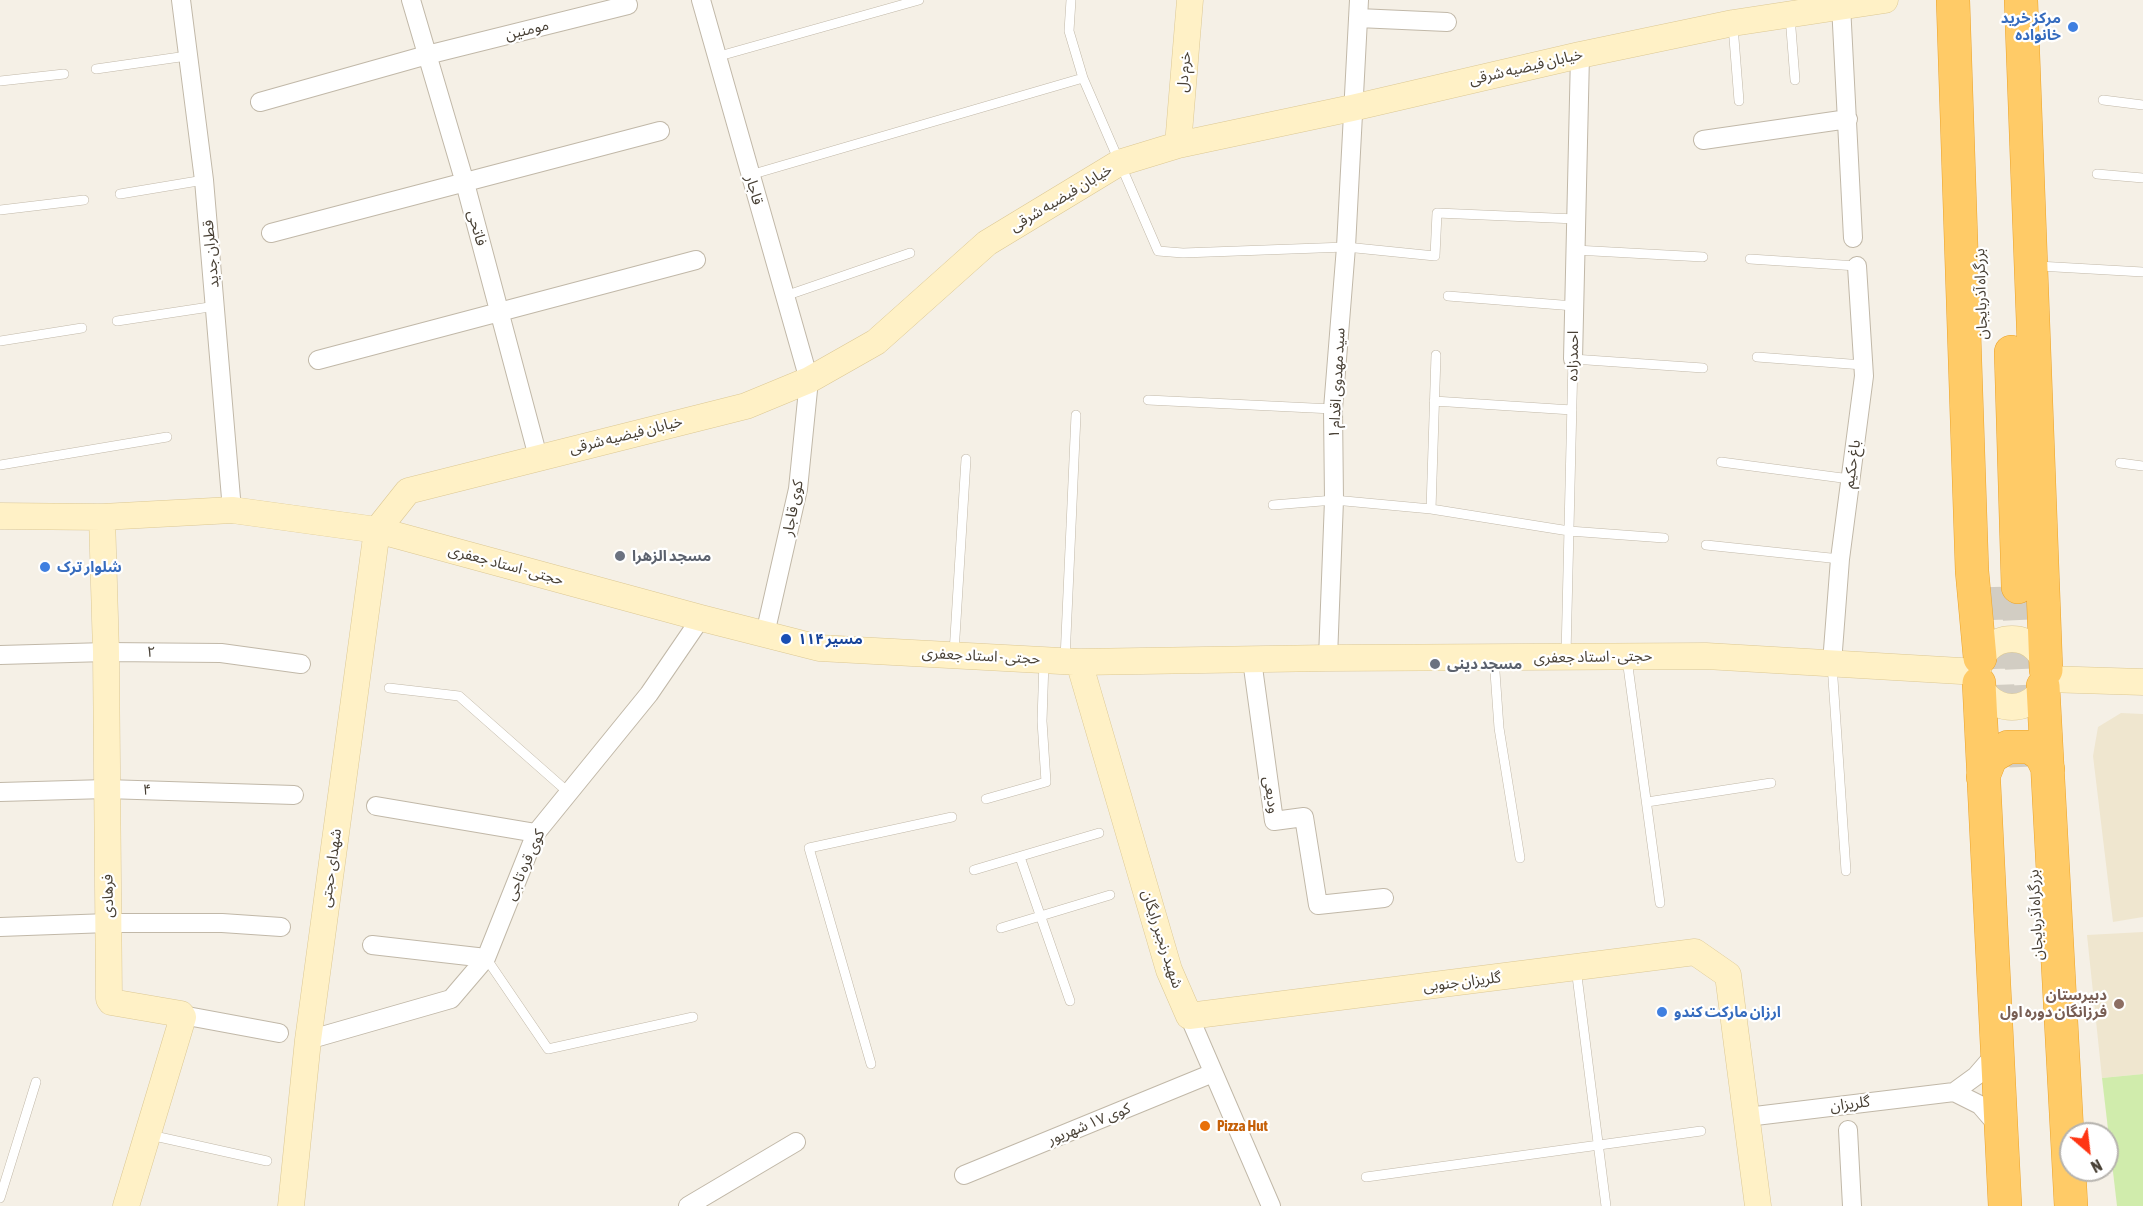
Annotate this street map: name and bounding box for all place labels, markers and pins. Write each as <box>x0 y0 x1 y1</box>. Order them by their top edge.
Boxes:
place label: مرکز خرید خانواده <box>2001 9 2061 44</box>
marker: مرکز خرید خانواده <box>2066 20 2080 34</box>
place label: مسجد الزهرا <box>632 547 711 565</box>
marker: مسجد الزهرا <box>613 549 627 563</box>
place label: شلوار ترک <box>57 558 122 576</box>
marker: شلوار ترک <box>38 560 52 574</box>
place label: مسیر ۱۱۴ <box>798 630 863 648</box>
marker: مسیر ۱۱۴ <box>779 632 793 646</box>
place label: مسجد دینی <box>1447 655 1522 673</box>
marker: مسجد دینی <box>1428 657 1442 671</box>
place label: دبیرستان فرزانگان دوره اول <box>2000 986 2107 1021</box>
marker: دبیرستان فرزانگان دوره اول <box>2112 997 2126 1011</box>
place label: ارزان مارکت کندو <box>1674 1003 1781 1021</box>
marker: ارزان مارکت کندو <box>1655 1005 1669 1019</box>
place label: Pizza Hut <box>1217 1117 1268 1135</box>
marker: Pizza Hut <box>1198 1119 1212 1133</box>

